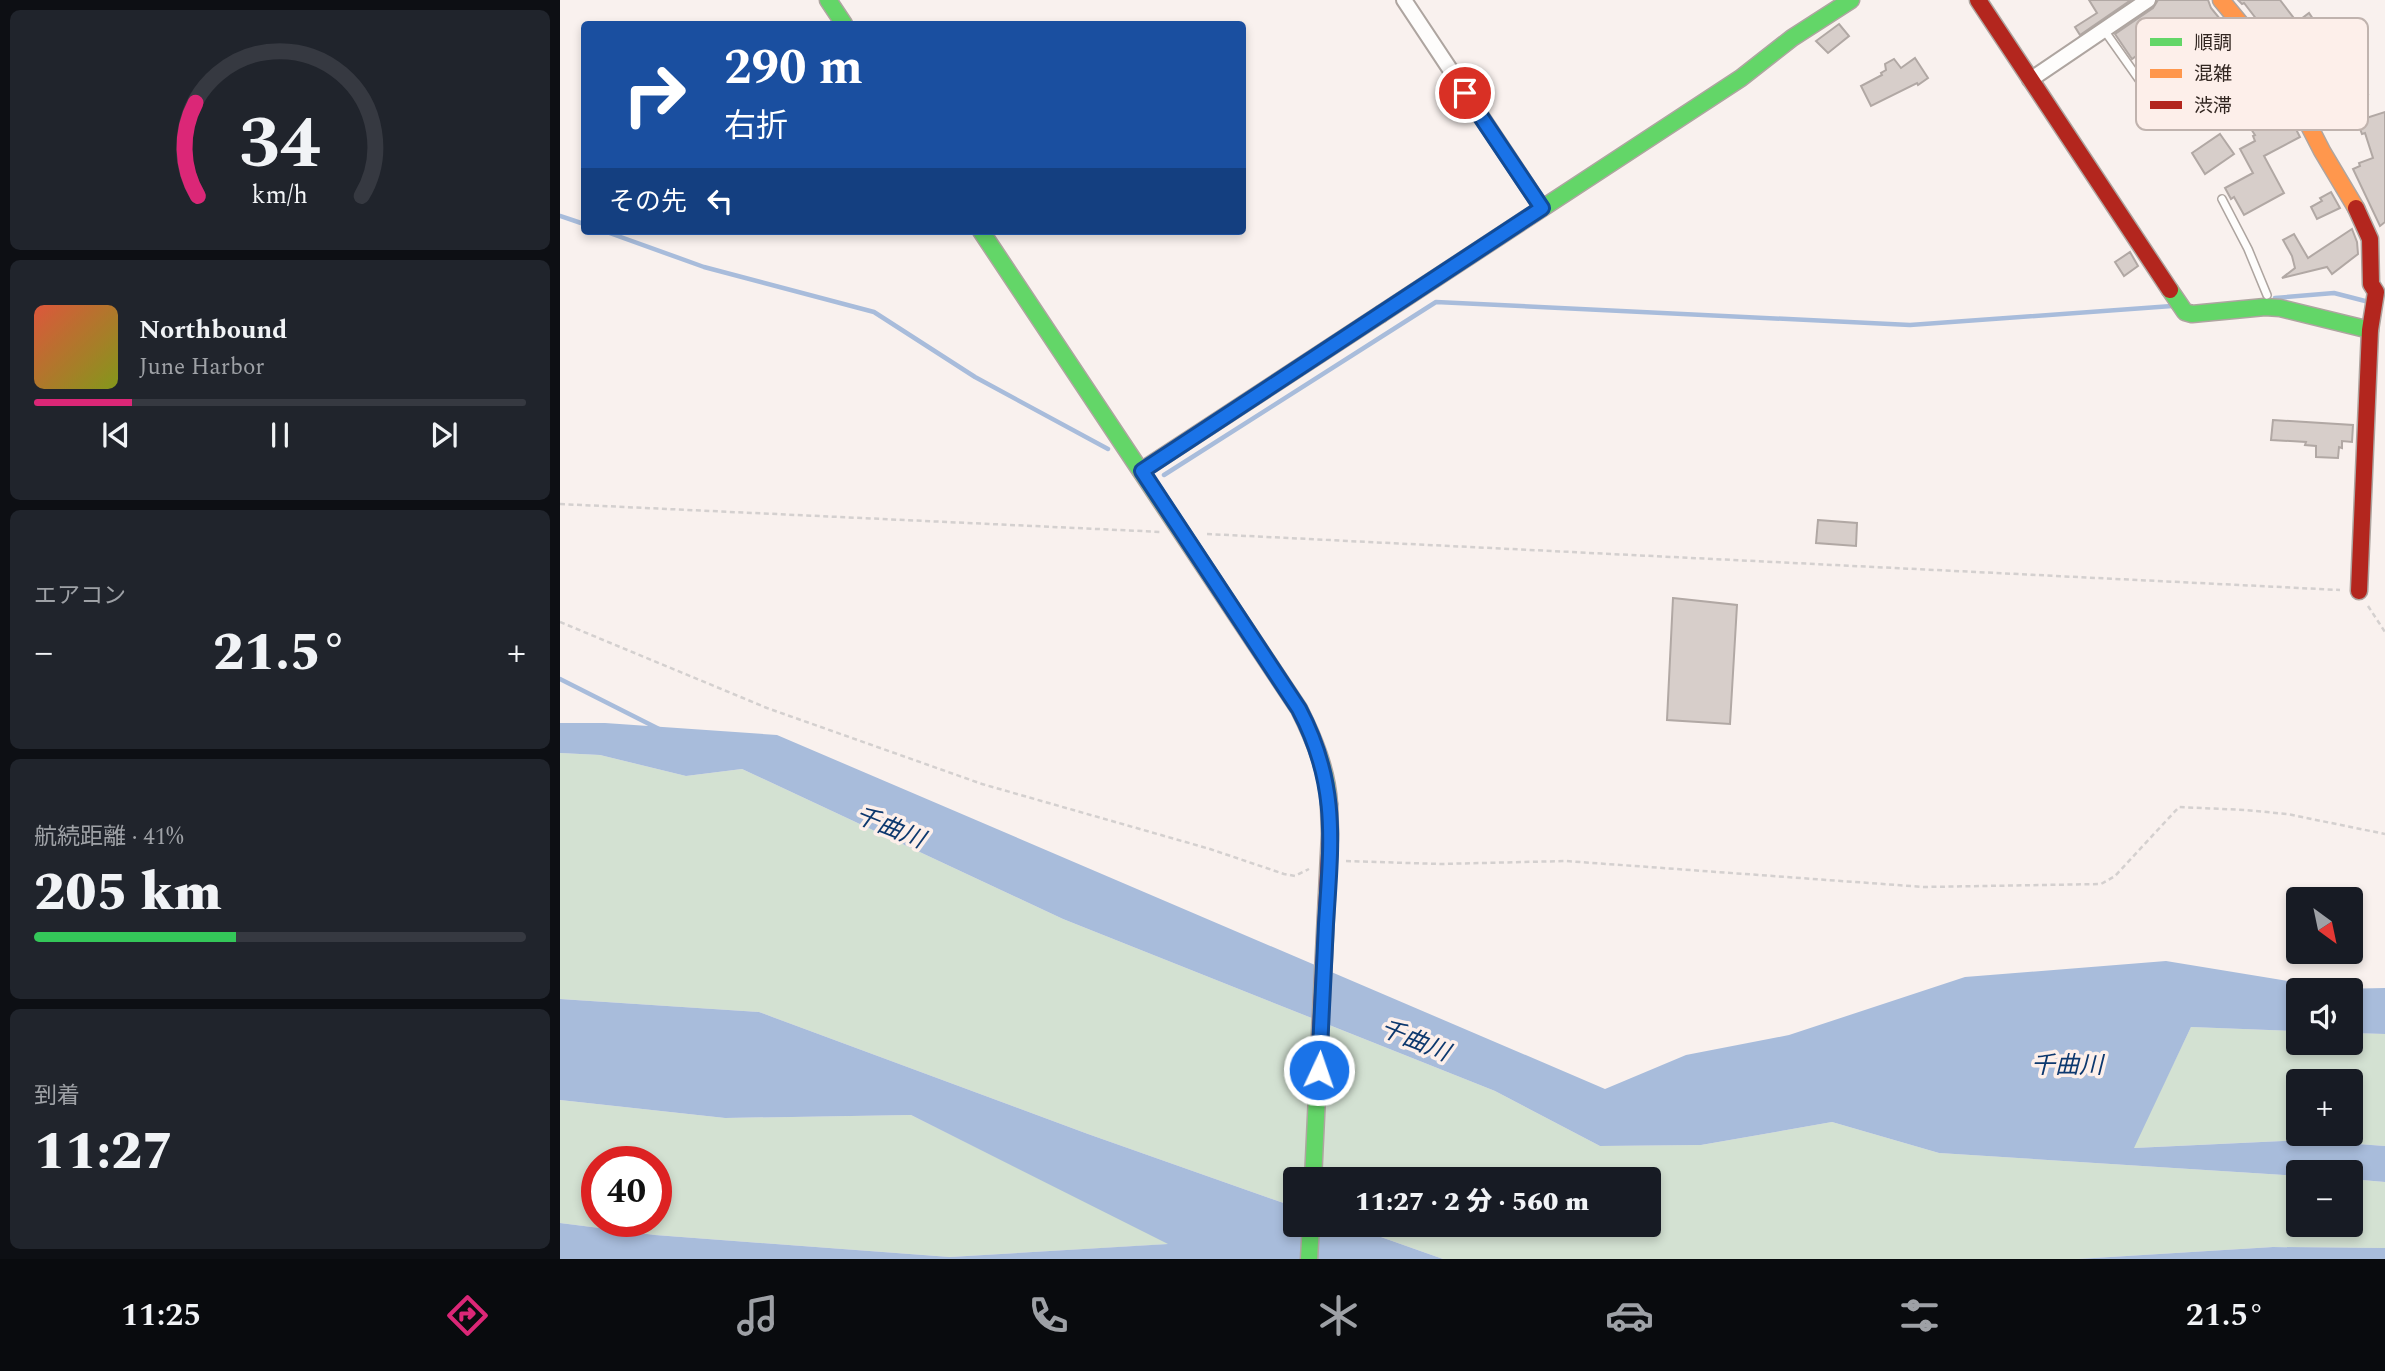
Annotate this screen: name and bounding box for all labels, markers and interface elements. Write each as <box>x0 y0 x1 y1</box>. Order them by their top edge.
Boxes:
legend <box>2136 18 2368 130</box>
text: 順調 <box>2194 29 2232 58</box>
text: 290 m <box>724 31 863 106</box>
icon: right <box>609 49 700 140</box>
text: 混雑 <box>2194 60 2232 89</box>
pin <box>1435 63 1495 123</box>
icon: arrive <box>1446 74 1484 112</box>
text: 34 <box>239 89 321 200</box>
text: 渋滞 <box>2194 92 2232 121</box>
text: 右折 <box>724 102 788 151</box>
text: km/h <box>252 177 308 215</box>
text: その先 <box>609 182 687 222</box>
icon: left <box>701 182 739 220</box>
text: Northbound <box>139 310 287 350</box>
text: June Harbor <box>139 350 264 385</box>
icon: previous <box>97 416 135 454</box>
icon: pause <box>261 416 299 454</box>
icon: next <box>425 416 463 454</box>
text: エアコン <box>34 579 126 614</box>
text: 21.5° <box>213 614 347 693</box>
text: − <box>34 624 53 682</box>
text: + <box>507 624 526 682</box>
water label: 千曲川 <box>850 798 933 859</box>
text: 航続距離 · 41% <box>34 820 184 855</box>
text: 205 km <box>34 854 222 933</box>
north arrow <box>2286 887 2362 964</box>
map controls <box>2286 887 2363 1237</box>
button: sound <box>2286 978 2363 1055</box>
water label: 千曲川 <box>1375 1011 1458 1072</box>
position arrow <box>1282 1033 1356 1107</box>
water label: 千曲川 <box>2031 1048 2106 1084</box>
button: + <box>2286 1069 2363 1146</box>
text: 到着 <box>34 1079 80 1114</box>
text: 11:27 <box>34 1113 173 1192</box>
speed limit sign: 40 <box>581 1146 672 1237</box>
button: − <box>2286 1160 2363 1237</box>
text: 11:27 · 2 分 · 560 m <box>1355 1182 1589 1222</box>
text: 11:25 <box>121 1291 201 1340</box>
icon: directions <box>443 1291 492 1340</box>
icon: music <box>733 1291 782 1340</box>
icon: phone <box>1024 1291 1073 1340</box>
icon: climate <box>1314 1291 1363 1340</box>
icon: car <box>1605 1291 1654 1340</box>
icon: filters <box>1895 1291 1944 1340</box>
text: 21.5° <box>2186 1291 2264 1340</box>

